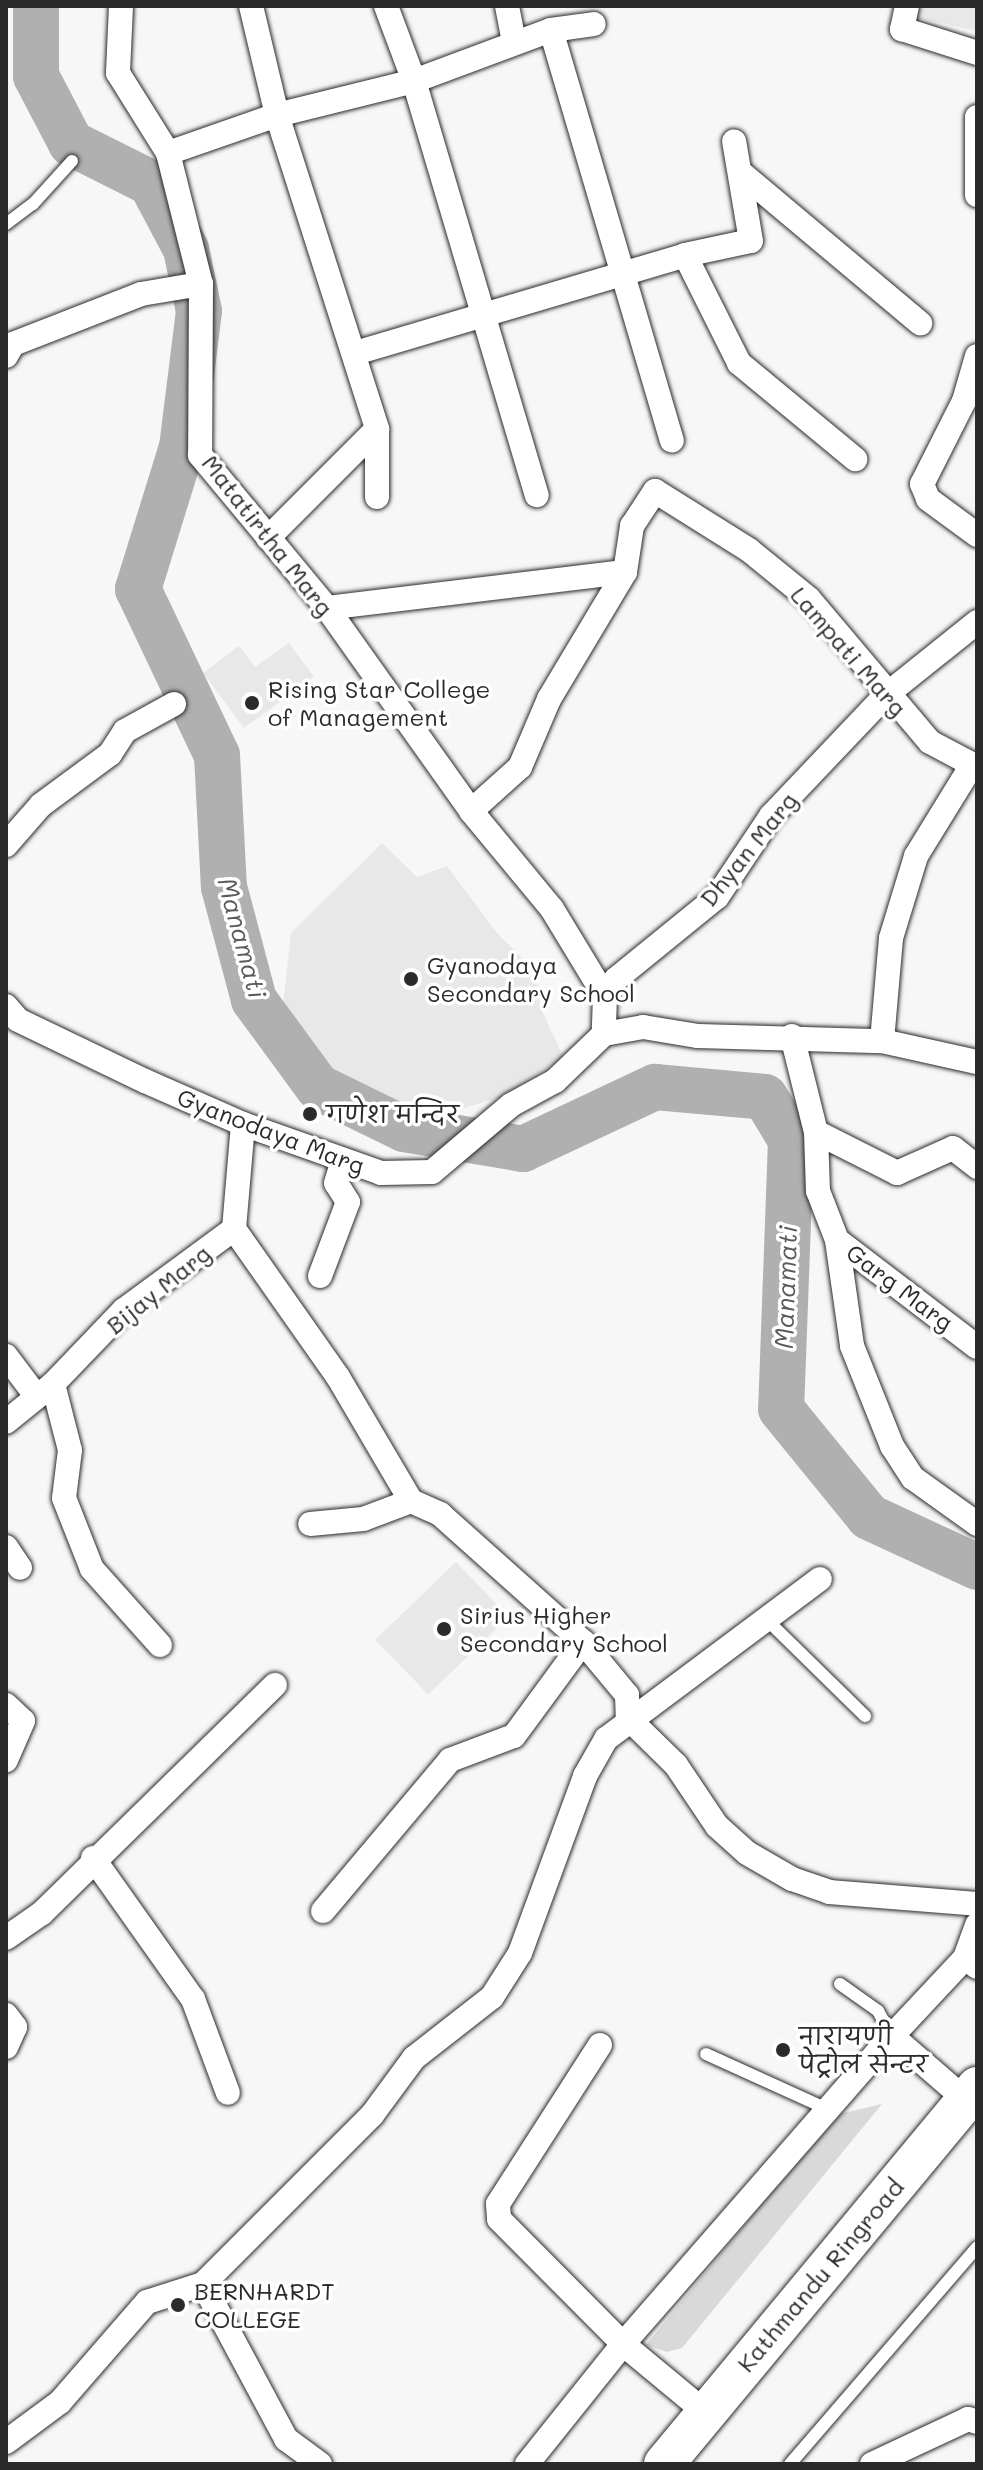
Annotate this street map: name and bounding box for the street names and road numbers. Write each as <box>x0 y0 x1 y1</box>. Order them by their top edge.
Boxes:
street label: Matatirtha Marg <box>196 449 340 621</box>
street label: Lampati Marg <box>785 580 913 722</box>
street label: Dhyan Marg <box>693 786 803 912</box>
street label: Gyanodaya Marg <box>173 1082 369 1180</box>
street label: Garg Marg <box>841 1237 959 1337</box>
street label: Bijay Marg <box>100 1238 216 1340</box>
street label: Kathmandu Ringroad <box>731 2173 909 2377</box>

